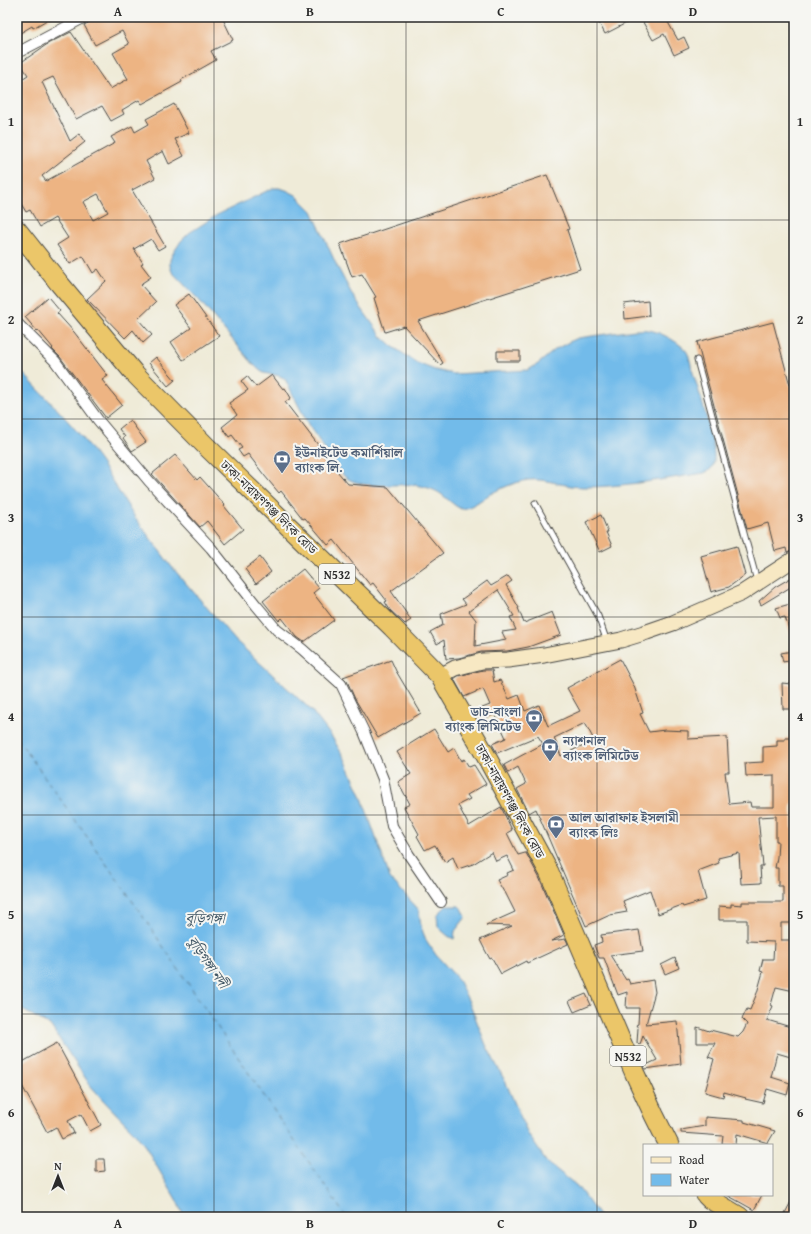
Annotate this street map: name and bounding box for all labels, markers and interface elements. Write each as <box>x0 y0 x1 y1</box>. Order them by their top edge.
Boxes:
text: A <box>114 2 123 21</box>
text: B <box>306 2 314 21</box>
text: C <box>497 2 505 21</box>
text: D <box>689 2 697 21</box>
text: 1 <box>8 112 14 131</box>
text: 1 <box>797 112 803 131</box>
text: 2 <box>8 310 15 329</box>
text: 2 <box>797 310 804 329</box>
place label: ইউনাইটেড কমার্শিয়াল ব্যাংক লি. <box>294 443 404 477</box>
bank icon: ইউনাইটেড কমার্শিয়াল ব্যাংক লি. <box>272 449 292 474</box>
street label: ঢাকা-নারায়ণগঞ্জ লিংক রোড <box>216 455 322 559</box>
text: 3 <box>8 508 14 527</box>
text: 3 <box>797 508 803 527</box>
road number: N532 <box>319 564 355 584</box>
place label: ডাচ-বাংলা ব্যাংক লিমিটেড <box>444 702 522 736</box>
text: 4 <box>8 707 15 726</box>
text: 4 <box>797 707 804 726</box>
bank icon: ডাচ-বাংলা ব্যাংক লিমিটেড <box>524 708 544 733</box>
place label: ন্যাশনাল ব্যাংক লিমিটেড <box>562 731 639 765</box>
bank icon: ন্যাশনাল ব্যাংক লিমিটেড <box>540 737 560 762</box>
street label: ঢাকা-নারায়ণগঞ্জ লিংক রোড <box>470 739 550 863</box>
place label: আল আরাফাহ ইসলামী ব্যাংক লিঃ <box>568 808 679 842</box>
bank icon: আল আরাফাহ ইসলামী ব্যাংক লিঃ <box>546 814 566 839</box>
text: 5 <box>8 905 15 924</box>
text: 5 <box>797 905 804 924</box>
water label: বুড়িগঙ্গা <box>186 908 227 928</box>
water label: বুড়িগঙ্গা নদী <box>183 932 234 994</box>
road number: N532 <box>610 1046 646 1066</box>
text: 6 <box>8 1103 15 1122</box>
text: 6 <box>797 1103 804 1122</box>
legend <box>643 1144 773 1196</box>
text: Road <box>679 1151 705 1168</box>
north arrow <box>38 1156 78 1196</box>
text: N <box>54 1158 62 1174</box>
text: Water <box>679 1171 709 1188</box>
text: A <box>114 1214 123 1233</box>
text: B <box>306 1214 314 1233</box>
text: C <box>497 1214 505 1233</box>
text: D <box>689 1214 697 1233</box>

